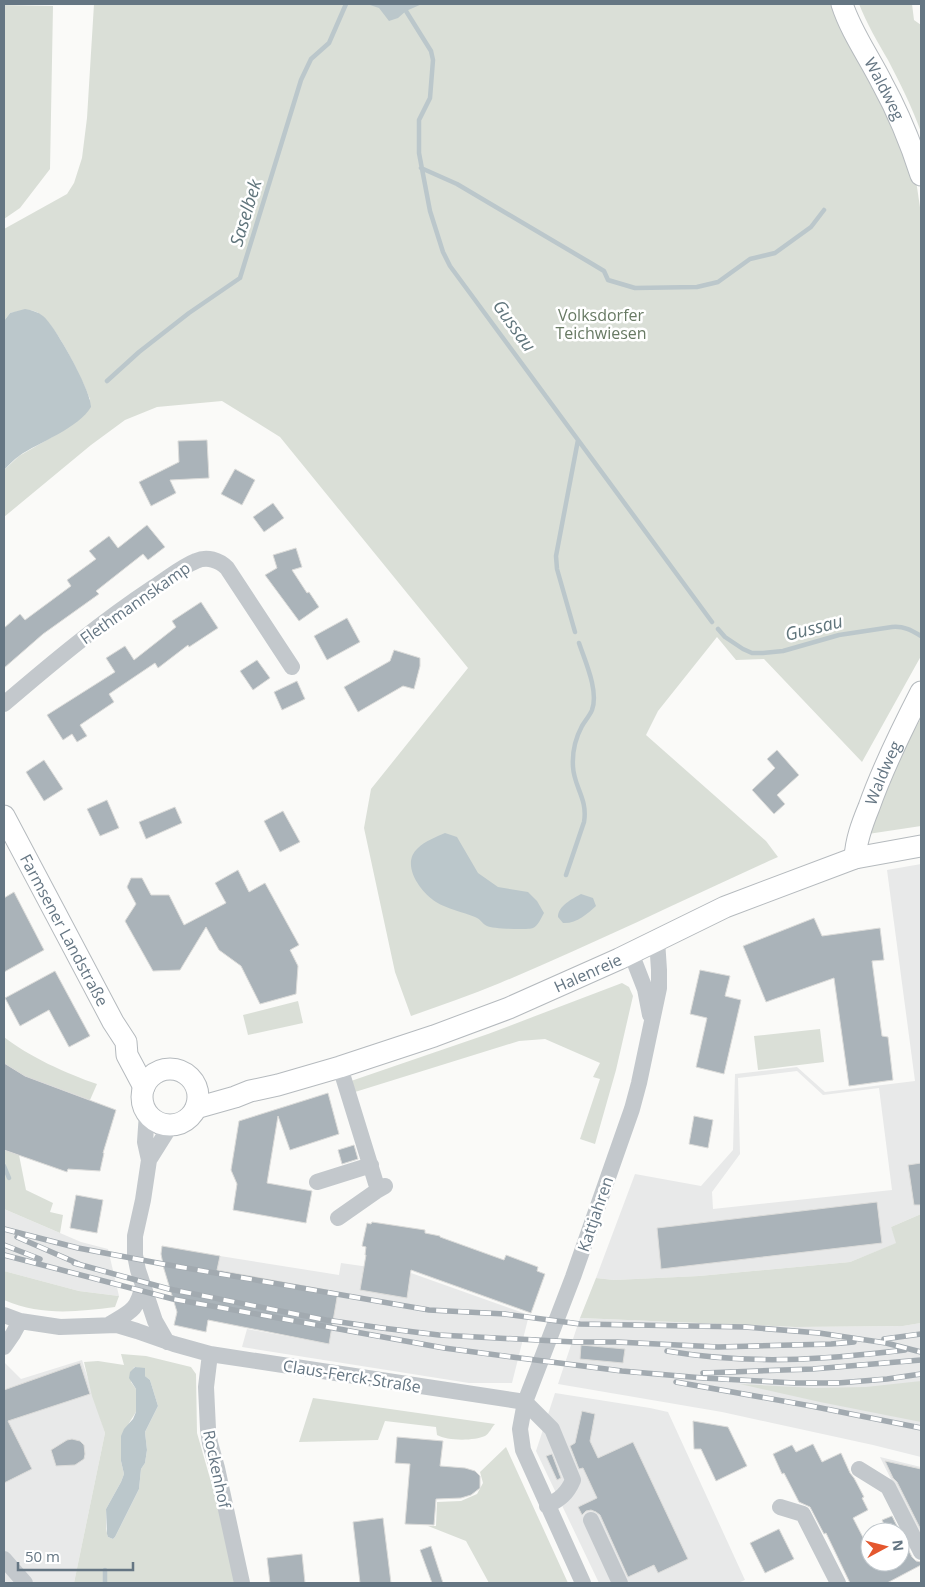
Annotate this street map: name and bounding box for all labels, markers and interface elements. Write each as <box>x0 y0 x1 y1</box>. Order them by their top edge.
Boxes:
street label: Waldweg <box>859 53 910 124</box>
water label: Saselbek <box>224 175 267 249</box>
water label: Gussau <box>488 295 542 356</box>
park label: Volksdorfer Teichwiesen <box>555 304 647 344</box>
street label: Flethmannskamp <box>76 557 194 649</box>
water label: Gussau <box>782 608 845 646</box>
street label: Waldweg <box>860 737 906 808</box>
street label: Farmsener Landstraße <box>15 850 114 1010</box>
street label: Halenreie <box>550 948 625 998</box>
street label: Kattjahren <box>572 1173 618 1255</box>
street label: Claus-Ferck-Straße <box>281 1354 423 1398</box>
street label: Rockenhof <box>198 1428 236 1512</box>
north arrow <box>860 1522 910 1572</box>
text: N <box>888 1539 909 1552</box>
scale bar <box>18 1540 132 1572</box>
text: 50 m <box>25 1546 60 1566</box>

